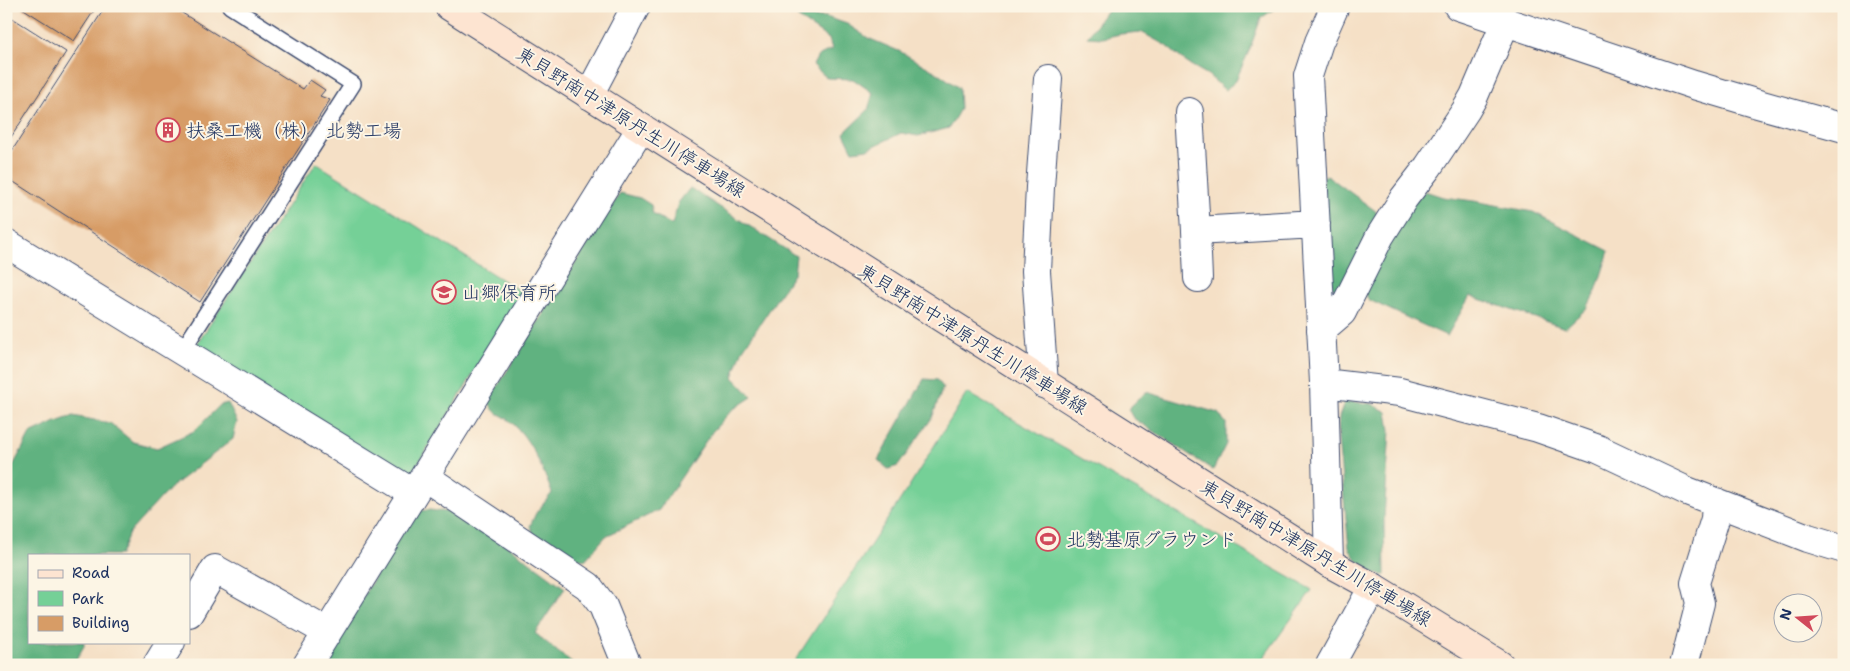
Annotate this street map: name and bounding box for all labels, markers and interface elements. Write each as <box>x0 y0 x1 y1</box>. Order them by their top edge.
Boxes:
street label: 東貝野南中津原丹生川停車場線 <box>512 41 750 203</box>
building icon: 扶桑工機（株） 北勢工場 <box>155 117 181 143</box>
place label: 扶桑工機（株） 北勢工場 <box>186 118 401 143</box>
street label: 東貝野南中津原丹生川停車場線 <box>854 258 1092 420</box>
school or university icon: 山郷保育所 <box>431 279 457 305</box>
place label: 山郷保育所 <box>462 280 557 305</box>
street label: 東貝野南中津原丹生川停車場線 <box>1196 474 1436 632</box>
sports icon: 北勢基原グラウンド <box>1035 526 1061 552</box>
place label: 北勢基原グラウンド <box>1066 527 1237 552</box>
legend <box>28 554 190 644</box>
text: Road <box>72 563 110 583</box>
text: Park <box>72 589 104 609</box>
north arrow <box>1772 594 1822 644</box>
text: N <box>1775 606 1796 622</box>
text: Building <box>72 613 129 633</box>

